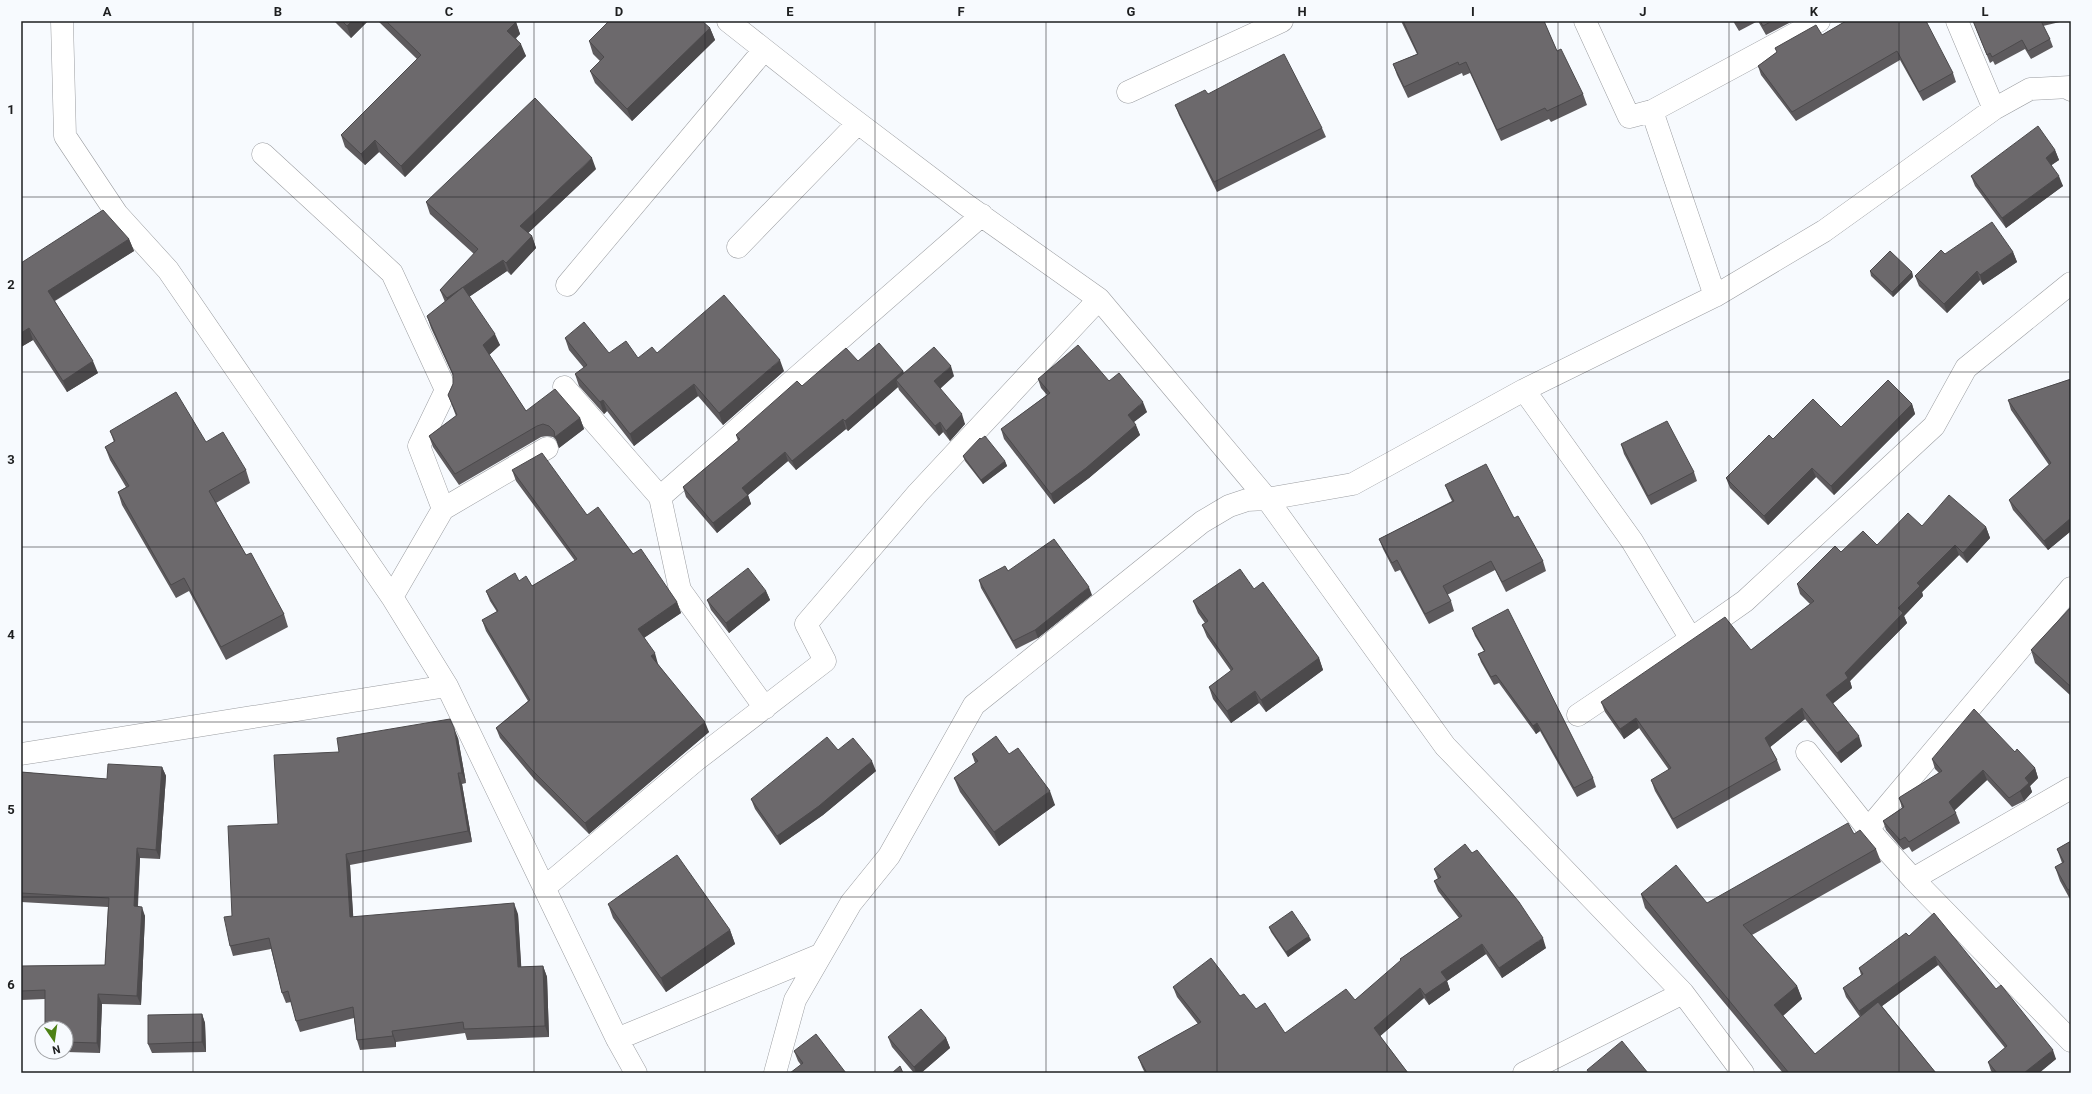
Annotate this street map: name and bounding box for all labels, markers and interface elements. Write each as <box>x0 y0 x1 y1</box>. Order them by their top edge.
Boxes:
text: A <box>103 4 112 19</box>
text: B <box>274 4 282 19</box>
text: C <box>445 4 454 19</box>
text: D <box>615 4 623 19</box>
text: E <box>786 4 794 19</box>
text: F <box>957 4 965 19</box>
text: G <box>1127 4 1136 19</box>
text: H <box>1297 4 1307 19</box>
text: I <box>1471 4 1475 19</box>
text: J <box>1639 4 1647 19</box>
text: K <box>1810 4 1819 19</box>
text: L <box>1981 4 1989 19</box>
text: 1 <box>7 102 15 117</box>
text: 2 <box>7 277 15 292</box>
text: 3 <box>7 452 15 467</box>
text: 4 <box>7 627 15 642</box>
text: 5 <box>7 802 15 817</box>
text: 6 <box>7 977 15 992</box>
north arrow <box>34 1020 74 1060</box>
text: N <box>51 1042 61 1057</box>

